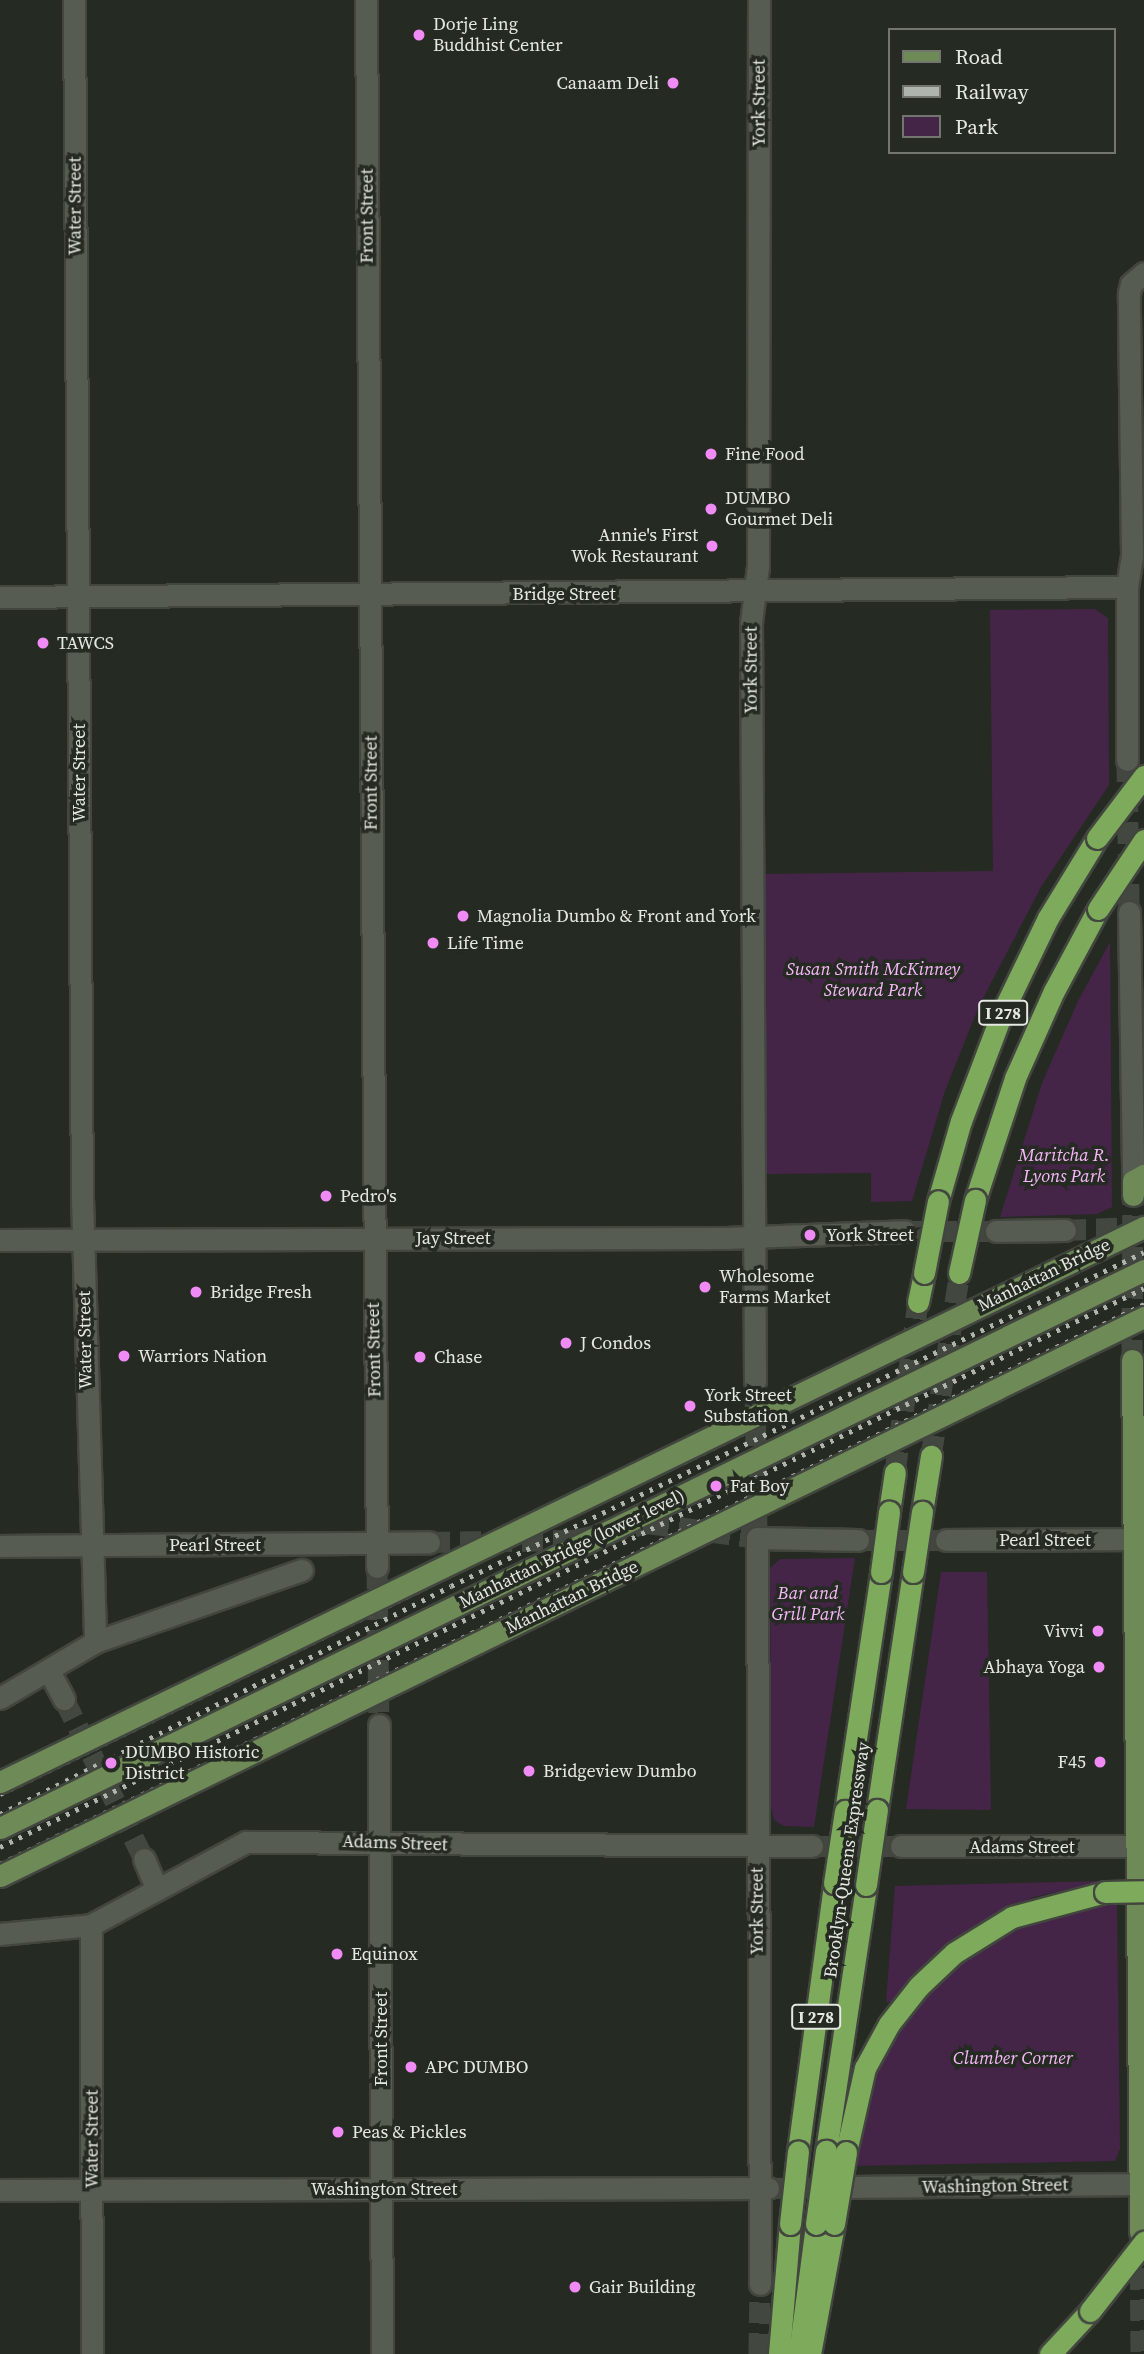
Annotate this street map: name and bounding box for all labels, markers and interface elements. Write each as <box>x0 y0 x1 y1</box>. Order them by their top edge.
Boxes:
place label: Dorje Ling Buddhist Center <box>433 14 563 56</box>
marker: Dorje Ling Buddhist Center <box>411 27 427 43</box>
legend <box>888 28 1116 154</box>
text: Road <box>955 42 1003 71</box>
street label: York Street <box>748 59 770 147</box>
place label: Canaam Deli <box>557 72 659 94</box>
marker: Canaam Deli <box>665 75 681 91</box>
text: Railway <box>955 77 1029 106</box>
text: Park <box>955 112 998 141</box>
street label: Water Street <box>64 157 86 255</box>
street label: Front Street <box>356 169 378 263</box>
place label: Fine Food <box>725 443 805 465</box>
marker: Fine Food <box>703 446 719 462</box>
place label: DUMBO Gourmet Deli <box>725 488 833 530</box>
marker: DUMBO Gourmet Deli <box>703 501 719 517</box>
place label: Annie's First Wok Restaurant <box>571 525 698 568</box>
marker: Annie's First Wok Restaurant <box>704 538 720 554</box>
street label: Bridge Street <box>512 583 616 605</box>
street label: York Street <box>740 626 762 714</box>
place label: TAWCS <box>57 632 114 654</box>
marker: TAWCS <box>35 635 51 651</box>
street label: Water Street <box>68 724 90 822</box>
street label: Front Street <box>360 736 382 830</box>
place label: Magnolia Dumbo & Front and York <box>477 905 757 927</box>
marker: Magnolia Dumbo & Front and York <box>455 908 471 924</box>
place label: Life Time <box>447 932 524 954</box>
marker: Life Time <box>425 935 441 951</box>
park label: Susan Smith McKinney Steward Park <box>786 959 960 1002</box>
road number: I 278 <box>977 1001 1029 1026</box>
park label: Maritcha R. Lyons Park <box>1018 1145 1110 1188</box>
place label: Pedro's <box>340 1185 397 1207</box>
marker: Pedro's <box>318 1188 334 1204</box>
place label: York Street <box>826 1224 914 1246</box>
marker: York Street <box>800 1225 820 1245</box>
street label: Jay Street <box>415 1227 491 1249</box>
street label: Manhattan Bridge <box>974 1234 1114 1316</box>
place label: Wholesome Farms Market <box>719 1266 830 1308</box>
marker: Wholesome Farms Market <box>697 1279 713 1295</box>
place label: Bridge Fresh <box>210 1281 312 1303</box>
marker: Bridge Fresh <box>188 1284 204 1300</box>
street label: Water Street <box>73 1291 97 1389</box>
street label: Front Street <box>362 1302 386 1398</box>
place label: J Condos <box>580 1332 651 1354</box>
marker: J Condos <box>558 1335 574 1351</box>
place label: Warriors Nation <box>138 1345 267 1367</box>
place label: Chase <box>434 1346 482 1368</box>
marker: Warriors Nation <box>116 1348 132 1364</box>
marker: Chase <box>412 1349 428 1365</box>
place label: York Street Substation <box>704 1385 792 1428</box>
marker: York Street Substation <box>682 1398 698 1414</box>
place label: Fat Boy <box>730 1475 789 1497</box>
marker: Fat Boy <box>708 1478 724 1494</box>
street label: Manhattan Bridge (lower level) <box>456 1485 688 1613</box>
street label: Pearl Street <box>999 1529 1091 1551</box>
street label: Pearl Street <box>169 1534 261 1556</box>
street label: Manhattan Bridge <box>502 1556 642 1638</box>
park label: Bar and Grill Park <box>771 1583 845 1626</box>
place label: Vivvi <box>1044 1620 1084 1642</box>
marker: Vivvi <box>1090 1623 1106 1639</box>
place label: Abhaya Yoga <box>983 1656 1085 1678</box>
marker: Abhaya Yoga <box>1091 1659 1107 1675</box>
street label: Brooklyn-Queens Expressway <box>820 1741 874 1979</box>
place label: DUMBO Historic District <box>125 1742 259 1784</box>
place label: F45 <box>1058 1751 1086 1773</box>
marker: F45 <box>1092 1754 1108 1770</box>
marker: DUMBO Historic District <box>103 1755 119 1771</box>
place label: Bridgeview Dumbo <box>543 1760 697 1782</box>
marker: Bridgeview Dumbo <box>521 1763 537 1779</box>
street label: Adams Street <box>342 1830 448 1856</box>
street label: Adams Street <box>969 1836 1075 1858</box>
street label: York Street <box>746 1867 768 1955</box>
place label: Equinox <box>351 1943 418 1965</box>
marker: Equinox <box>329 1946 345 1962</box>
street label: Front Street <box>370 1992 392 2086</box>
road number: I 278 <box>790 2005 842 2030</box>
park label: Clumber Corner <box>953 2047 1073 2069</box>
place label: APC DUMBO <box>425 2056 528 2078</box>
marker: APC DUMBO <box>403 2059 419 2075</box>
street label: Water Street <box>81 2090 103 2188</box>
place label: Peas & Pickles <box>352 2121 466 2143</box>
marker: Peas & Pickles <box>330 2124 346 2140</box>
street label: Washington Street <box>922 2174 1068 2198</box>
street label: Washington Street <box>311 2178 457 2200</box>
place label: Gair Building <box>589 2276 696 2298</box>
marker: Gair Building <box>567 2279 583 2295</box>

